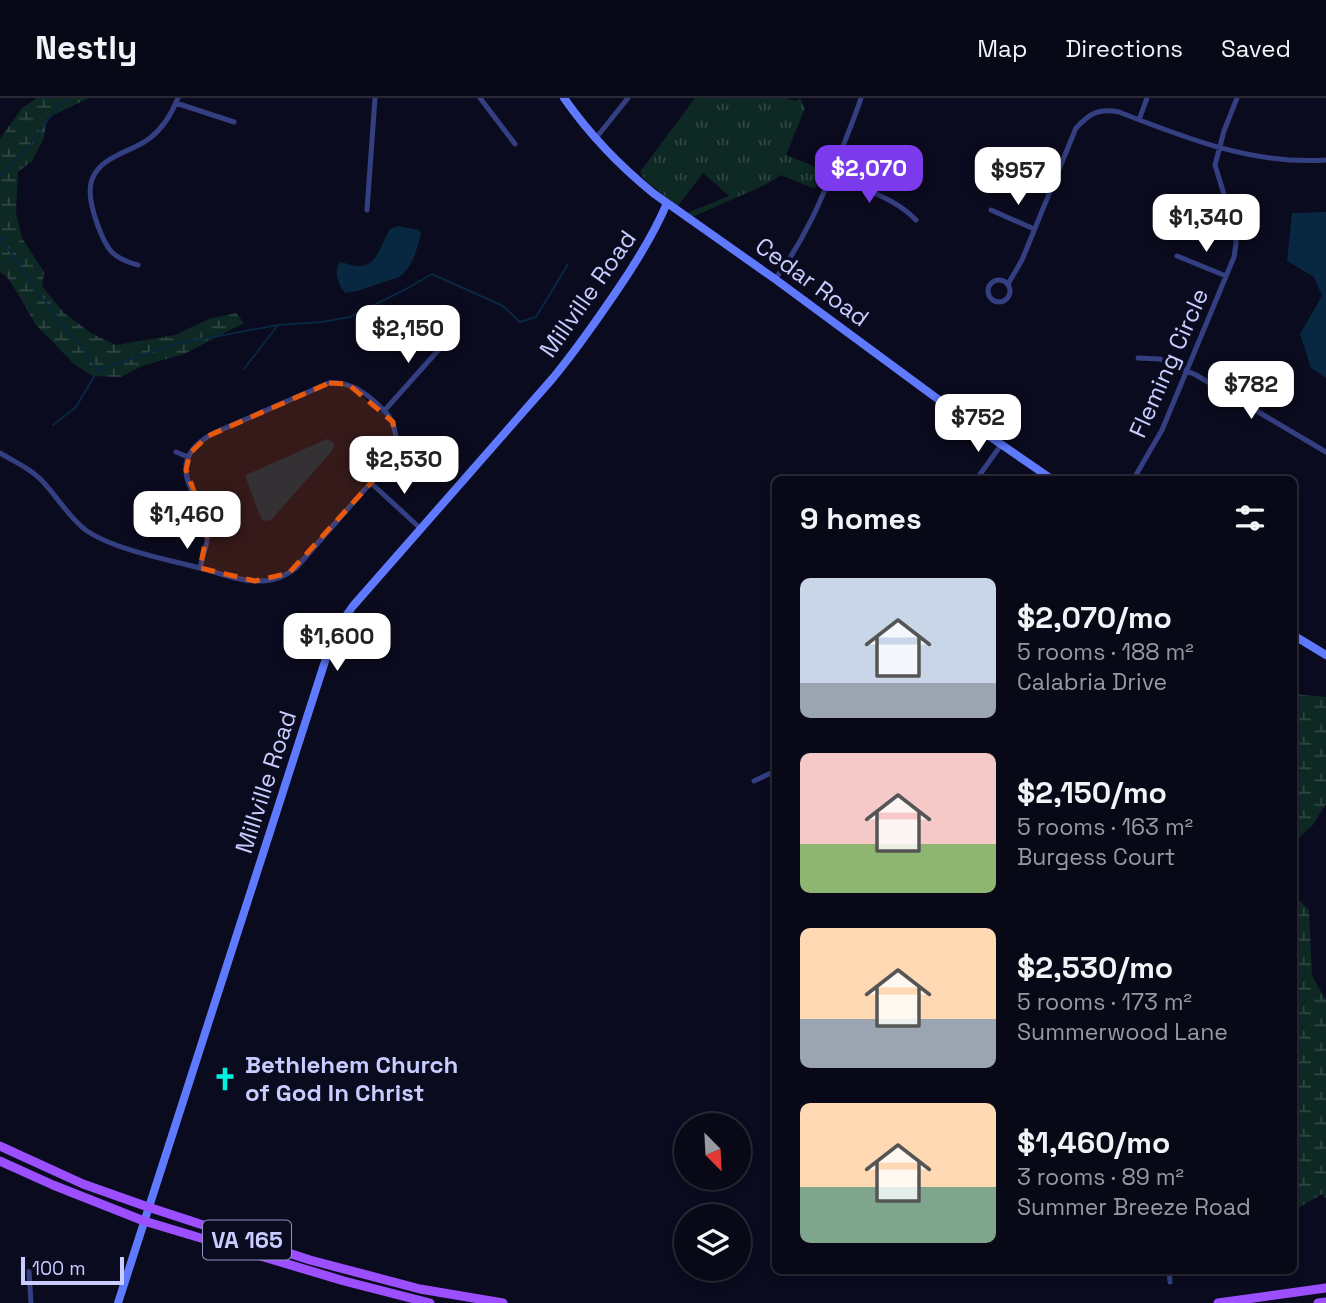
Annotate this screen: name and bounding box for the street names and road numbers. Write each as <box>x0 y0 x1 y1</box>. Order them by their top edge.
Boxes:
street label: Millville Road <box>532 224 643 363</box>
street label: Cedar Road <box>749 230 875 333</box>
street label: Fleming Circle <box>1122 283 1215 442</box>
street label: Millville Road <box>228 707 303 857</box>
road number: VA 165 <box>203 1220 291 1260</box>

